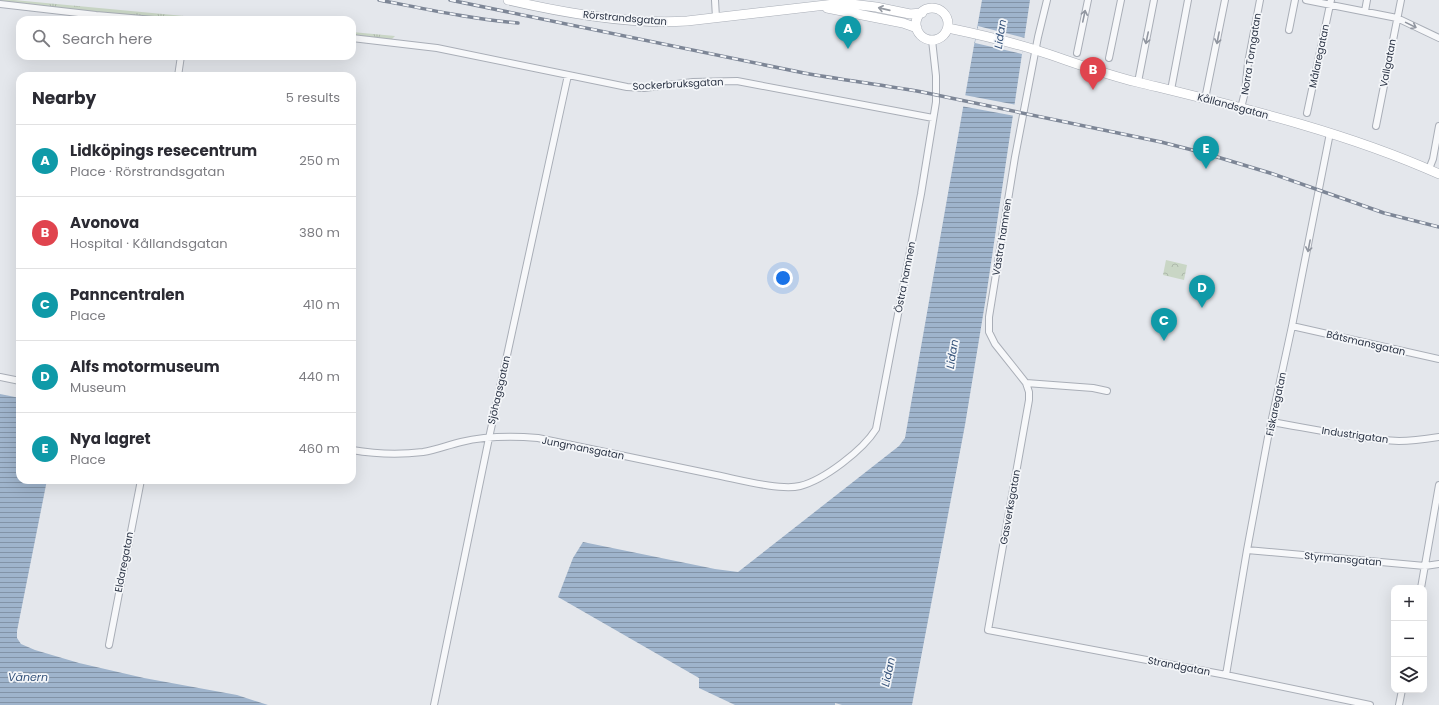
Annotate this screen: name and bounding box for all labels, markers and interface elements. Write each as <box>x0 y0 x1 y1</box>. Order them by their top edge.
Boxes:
one-way arrow <box>878 4 891 12</box>
street label: Rörstrandsgatan <box>582 7 668 29</box>
one-way arrow <box>1081 10 1089 23</box>
street label: Norra Torngatan <box>1237 12 1265 96</box>
search box <box>16 16 356 60</box>
pin: A <box>835 16 861 49</box>
water label: Lidan <box>990 18 1010 50</box>
one-way arrow <box>1405 22 1417 29</box>
street label: Målaregatan <box>1305 23 1333 89</box>
icon: search <box>30 27 52 49</box>
text: Search here <box>62 28 152 49</box>
one-way arrow <box>1142 31 1150 44</box>
one-way arrow <box>1213 31 1221 44</box>
street label: Vallgatan <box>1376 38 1400 88</box>
pin: B <box>1080 57 1106 90</box>
street label: Sockerbruksgatan <box>632 74 724 94</box>
text: Nearby <box>32 86 96 110</box>
text: 5 results <box>286 88 340 107</box>
street label: Kållandsgatan <box>1196 89 1270 123</box>
pin: E <box>1193 136 1219 169</box>
text: Lidköpings resecentrum <box>70 140 257 161</box>
text: A <box>40 151 50 170</box>
text: 250 m <box>299 151 340 170</box>
text: Place · Rörstrandsgatan <box>70 162 225 181</box>
street label: Västra hamnen <box>988 197 1016 277</box>
text: Avonova <box>70 212 139 233</box>
text: B <box>41 223 49 242</box>
text: 380 m <box>299 223 340 242</box>
text: Hospital · Kållandsgatan <box>70 234 228 253</box>
street label: Östra hamnen <box>891 240 919 314</box>
one-way arrow <box>1304 240 1312 253</box>
your location <box>773 268 793 288</box>
pin: D <box>1189 275 1215 308</box>
text: Panncentralen <box>70 284 185 305</box>
text: C <box>40 295 50 314</box>
text: 410 m <box>303 295 340 314</box>
text: Place <box>70 306 105 325</box>
pin: C <box>1151 308 1177 341</box>
street label: Båtsmansgatan <box>1325 327 1407 359</box>
water label: Lidan <box>942 338 962 370</box>
street label: Sjöhagsgatan <box>484 354 514 426</box>
text: Alfs motormuseum <box>70 356 220 377</box>
text: D <box>40 367 50 386</box>
text: 440 m <box>299 367 340 386</box>
street label: Fiskaregatan <box>1262 371 1290 437</box>
text: Museum <box>70 378 126 397</box>
street label: Industrigatan <box>1321 423 1389 447</box>
text: Nya lagret <box>70 428 151 449</box>
street label: Jungmansgatan <box>540 433 626 463</box>
text: E <box>41 439 49 458</box>
text: 460 m <box>299 439 340 458</box>
text: Place <box>70 450 105 469</box>
street label: Gasverksgatan <box>996 468 1024 546</box>
street label: Eldaregatan <box>111 530 137 594</box>
street label: Styrmansgatan <box>1304 548 1382 570</box>
map controls <box>1391 585 1427 693</box>
button: + <box>1391 585 1427 621</box>
button: − <box>1391 621 1427 657</box>
street label: Strandgatan <box>1146 653 1212 679</box>
water label: Lidan <box>877 656 899 688</box>
button: layers <box>1391 657 1427 693</box>
water label: Vänern <box>8 669 48 685</box>

